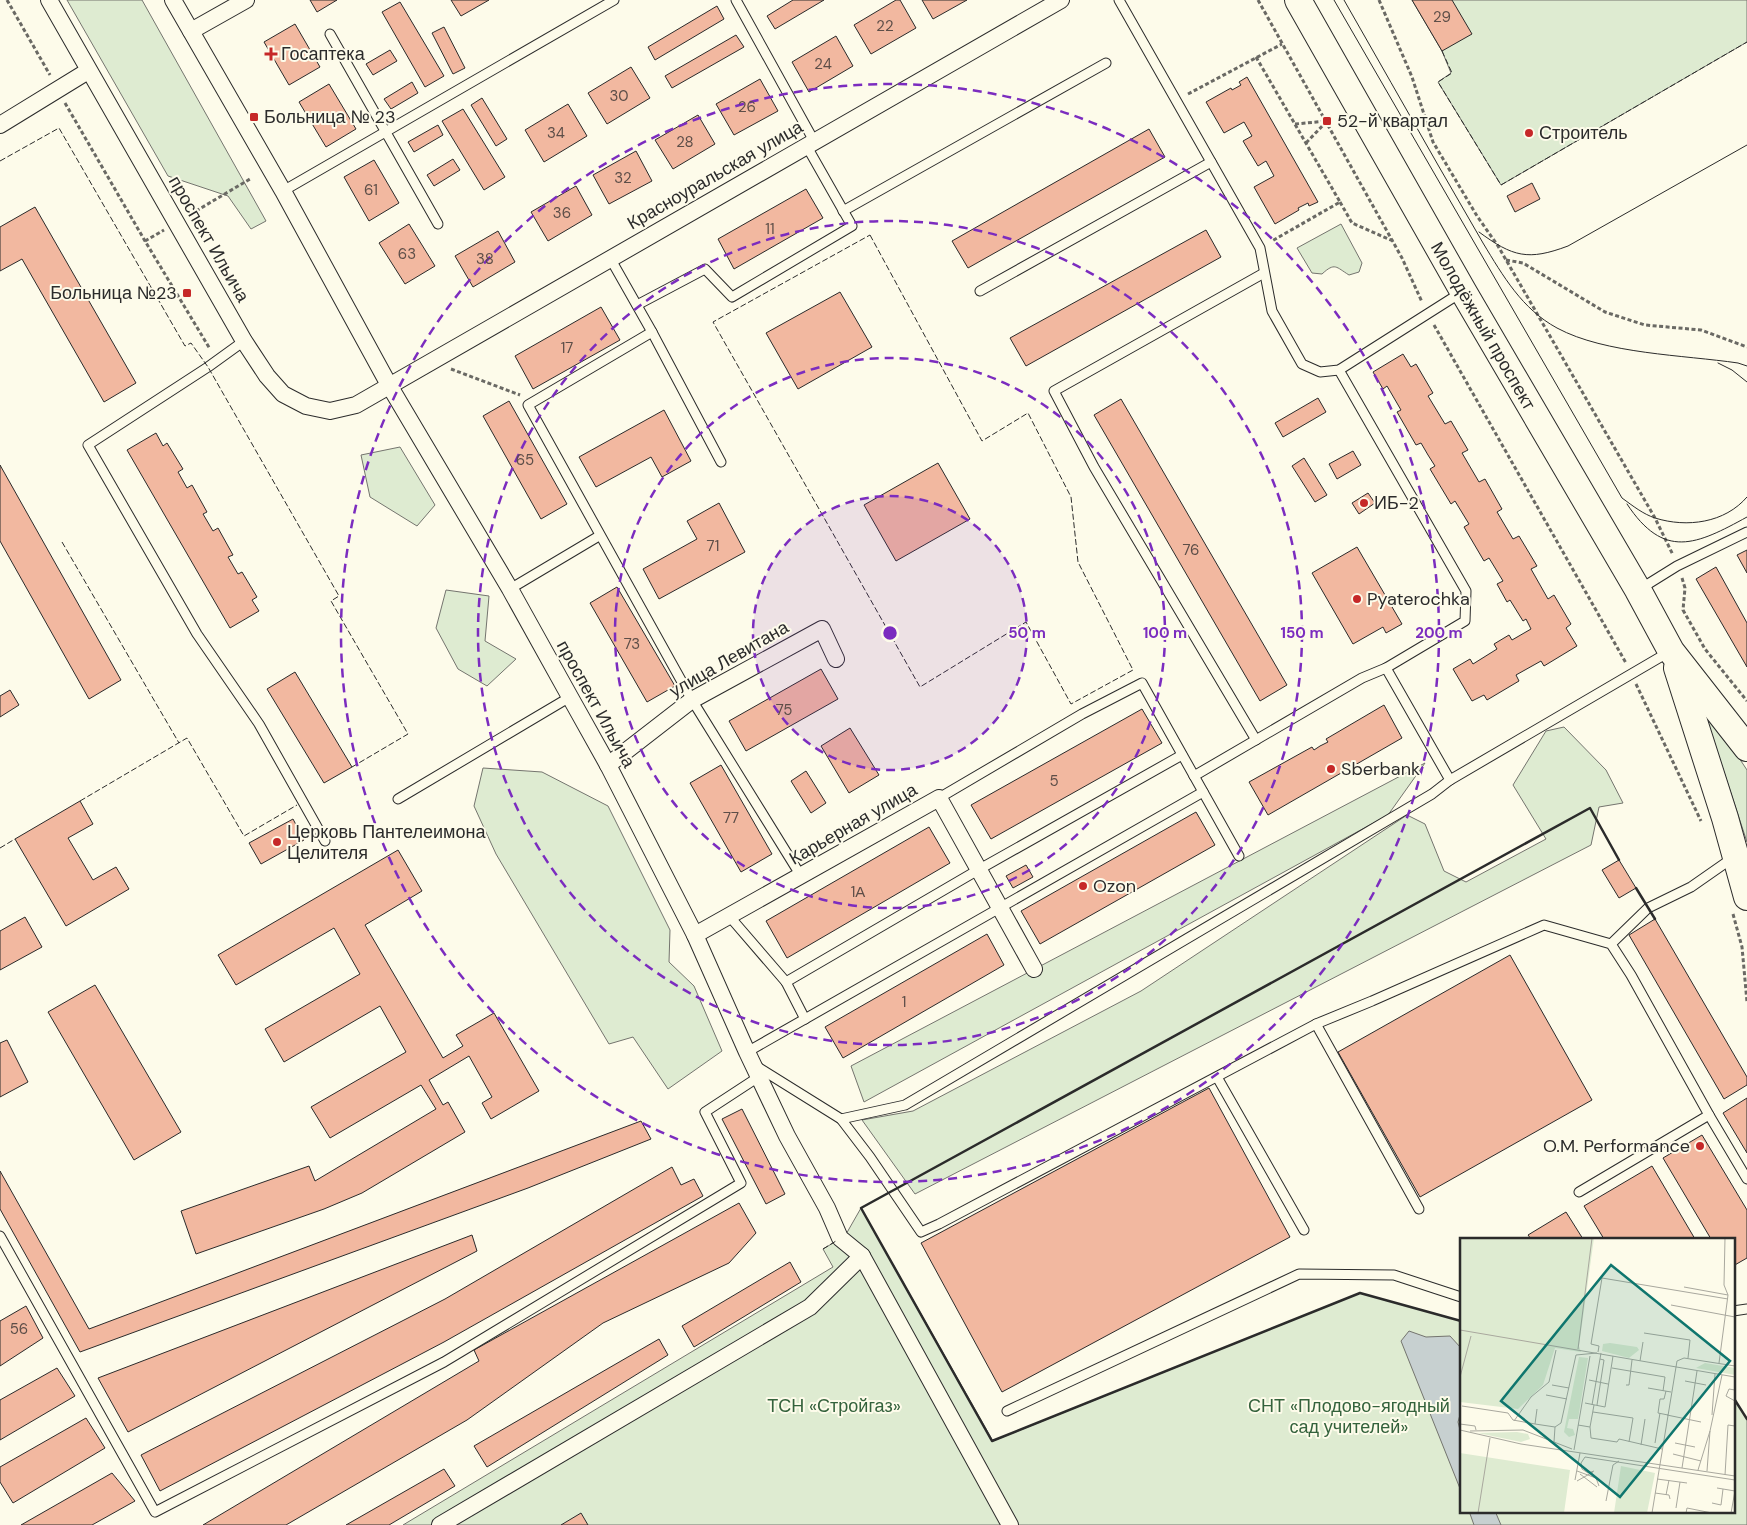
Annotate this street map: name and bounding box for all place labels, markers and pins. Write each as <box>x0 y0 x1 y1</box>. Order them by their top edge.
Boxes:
place label: Госаптека <box>281 42 366 66</box>
marker: Госаптека <box>265 48 277 60</box>
place label: Больница № 23 <box>264 105 396 129</box>
place label: 52-й квартал <box>1337 109 1448 133</box>
marker: Больница № 23 <box>248 111 260 123</box>
marker: 52-й квартал <box>1321 115 1333 127</box>
place label: Строитель <box>1539 121 1628 145</box>
marker: Строитель <box>1523 127 1535 139</box>
place label: Больница №23 <box>50 281 177 305</box>
marker: Больница №23 <box>181 287 193 299</box>
place label: ИБ-2 <box>1374 491 1419 515</box>
marker: ИБ-2 <box>1358 497 1370 509</box>
place label: Pyaterochka <box>1367 587 1470 611</box>
marker: Pyaterochka <box>1351 593 1363 605</box>
centre of rings <box>881 624 899 642</box>
place label: Sberbank <box>1341 757 1420 781</box>
marker: Sberbank <box>1325 763 1337 775</box>
place label: Церковь Пантелеимона Целителя <box>287 820 486 865</box>
marker: Церковь Пантелеимона Целителя <box>271 836 283 848</box>
place label: Ozon <box>1093 874 1136 898</box>
marker: Ozon <box>1077 880 1089 892</box>
place label: O.M. Performance <box>1543 1134 1690 1158</box>
marker: O.M. Performance <box>1694 1140 1706 1152</box>

